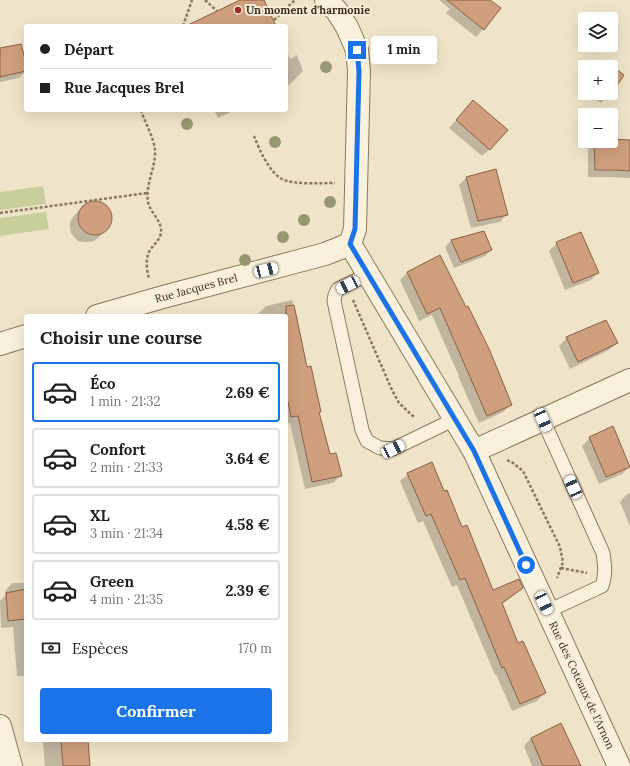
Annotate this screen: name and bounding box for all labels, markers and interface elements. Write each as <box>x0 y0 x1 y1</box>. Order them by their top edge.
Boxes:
place label: Un moment d'harmonie <box>246 3 370 17</box>
marker: Un moment d'harmonie <box>233 5 243 15</box>
map controls <box>578 12 618 148</box>
button: layers <box>578 12 618 52</box>
callout: 1 min <box>371 36 437 64</box>
text: Départ <box>64 40 114 59</box>
route end <box>348 41 366 59</box>
text: 1 min <box>387 41 421 58</box>
button: + <box>578 60 618 100</box>
text: Rue Jacques Brel <box>64 78 184 97</box>
button: − <box>578 108 618 148</box>
car <box>253 261 279 279</box>
street label: Rue Jacques Brel <box>153 270 239 306</box>
car <box>335 274 361 296</box>
text: Choisir une course <box>40 326 202 349</box>
icon: car <box>42 374 78 410</box>
text: Éco <box>90 374 116 393</box>
text: 2.69 € <box>225 383 270 402</box>
text: 1 min · 21:32 <box>90 393 161 410</box>
car <box>533 407 553 433</box>
car <box>380 438 406 460</box>
icon: car <box>42 440 78 476</box>
text: Confort <box>90 440 146 459</box>
text: 3.64 € <box>225 449 270 468</box>
text: 2 min · 21:33 <box>90 459 163 476</box>
car <box>563 474 583 500</box>
icon: car <box>42 506 78 542</box>
text: XL <box>90 506 110 525</box>
text: 4.58 € <box>226 515 270 534</box>
text: 3 min · 21:34 <box>90 525 163 542</box>
route start <box>517 556 535 574</box>
icon: car <box>42 572 78 608</box>
text: Green <box>90 572 134 591</box>
text: 2.39 € <box>225 581 270 600</box>
car <box>533 590 555 616</box>
text: 4 min · 21:35 <box>90 591 163 608</box>
street label: Rue des Coteaux de l'Arnon <box>546 619 618 752</box>
icon: cash <box>40 637 62 659</box>
text: Espèces <box>72 639 128 658</box>
text: 170 m <box>238 640 272 657</box>
button: Confirmer <box>40 688 272 734</box>

